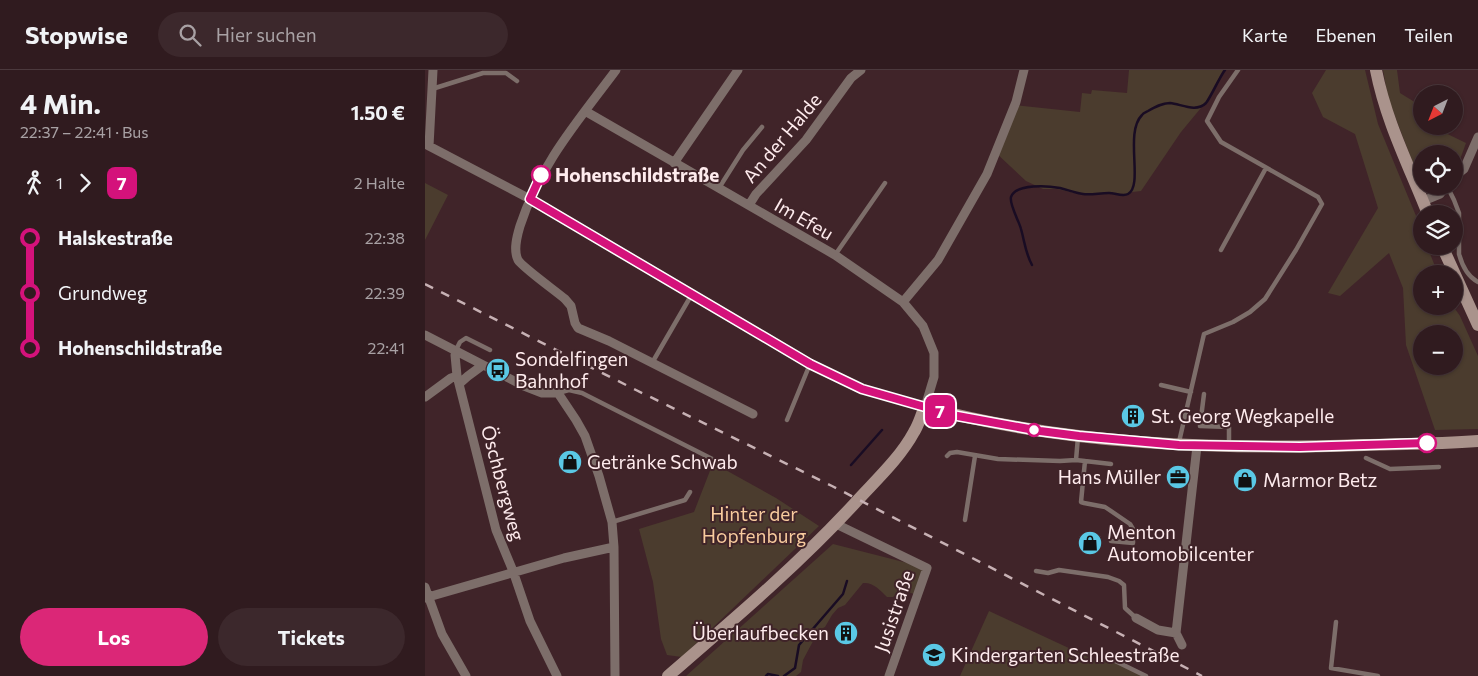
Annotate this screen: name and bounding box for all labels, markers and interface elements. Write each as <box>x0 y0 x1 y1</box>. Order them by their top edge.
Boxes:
search box <box>158 12 508 57</box>
text: Stopwise <box>25 20 128 49</box>
icon: search <box>176 21 204 49</box>
text: Hier suchen <box>216 23 317 46</box>
text: Karte <box>1242 24 1287 46</box>
text: Ebenen <box>1315 24 1376 46</box>
text: Teilen <box>1404 24 1453 46</box>
north arrow <box>1413 85 1463 135</box>
map controls <box>1413 85 1463 375</box>
text: 4 Min. <box>20 86 101 120</box>
street label: An der Halde <box>737 88 826 187</box>
text: 1.50 € <box>351 101 405 124</box>
text: 22:37 – 22:41 · Bus <box>20 122 149 141</box>
button: locate <box>1413 145 1463 195</box>
place label: Hohenschildstraße <box>555 163 719 186</box>
marker: Hohenschildstraße <box>531 165 551 185</box>
icon: walk <box>20 169 48 197</box>
icon: forward <box>71 169 99 197</box>
text: 7 <box>117 172 127 194</box>
text: 1 <box>56 173 63 192</box>
text: 2 Halte <box>354 173 405 192</box>
street label: Im Efeu <box>771 193 838 245</box>
button: layers <box>1413 205 1463 255</box>
text: Halskestraße <box>58 226 173 249</box>
text: 22:38 <box>365 228 405 247</box>
button: + <box>1413 265 1463 315</box>
text: Grundweg <box>58 281 147 304</box>
text: 22:39 <box>365 283 405 302</box>
button: − <box>1413 325 1463 375</box>
text: Hohenschildstraße <box>58 336 222 359</box>
text: 22:41 <box>368 338 405 357</box>
place label: Sondelfingen Bahnhof <box>515 347 629 392</box>
bus stop icon: Sondelfingen Bahnhof <box>485 357 511 383</box>
line badge: 7 <box>924 395 956 427</box>
text: 7 <box>935 400 945 422</box>
building icon: St. Georg Wegkapelle <box>1120 403 1146 429</box>
place label: St. Georg Wegkapelle <box>1151 404 1334 427</box>
street label: Öschbergweg <box>477 423 530 543</box>
unlabelled marker <box>1027 423 1041 437</box>
unlabelled marker <box>1417 433 1437 453</box>
shop icon: Getränke Schwab <box>557 449 583 475</box>
place label: Getränke Schwab <box>587 450 738 473</box>
office icon: Hans Müller <box>1165 464 1191 490</box>
place label: Hans Müller <box>1058 465 1161 488</box>
shop icon: Marmor Betz <box>1232 467 1258 493</box>
place label: Marmor Betz <box>1263 468 1377 491</box>
park label: Hinter der Hopfenburg <box>702 502 806 547</box>
place label: Menton Automobilcenter <box>1107 520 1254 565</box>
shop icon: Menton Automobilcenter <box>1077 530 1103 556</box>
street label: Jusistraße <box>869 567 918 655</box>
button: Los <box>20 608 208 666</box>
button: Tickets <box>218 608 405 666</box>
building icon: Überlaufbecken <box>833 620 859 646</box>
place label: Überlaufbecken <box>692 621 829 644</box>
school or university icon: Kindergarten Schleestraße <box>921 642 947 668</box>
place label: Kindergarten Schleestraße <box>951 643 1180 666</box>

